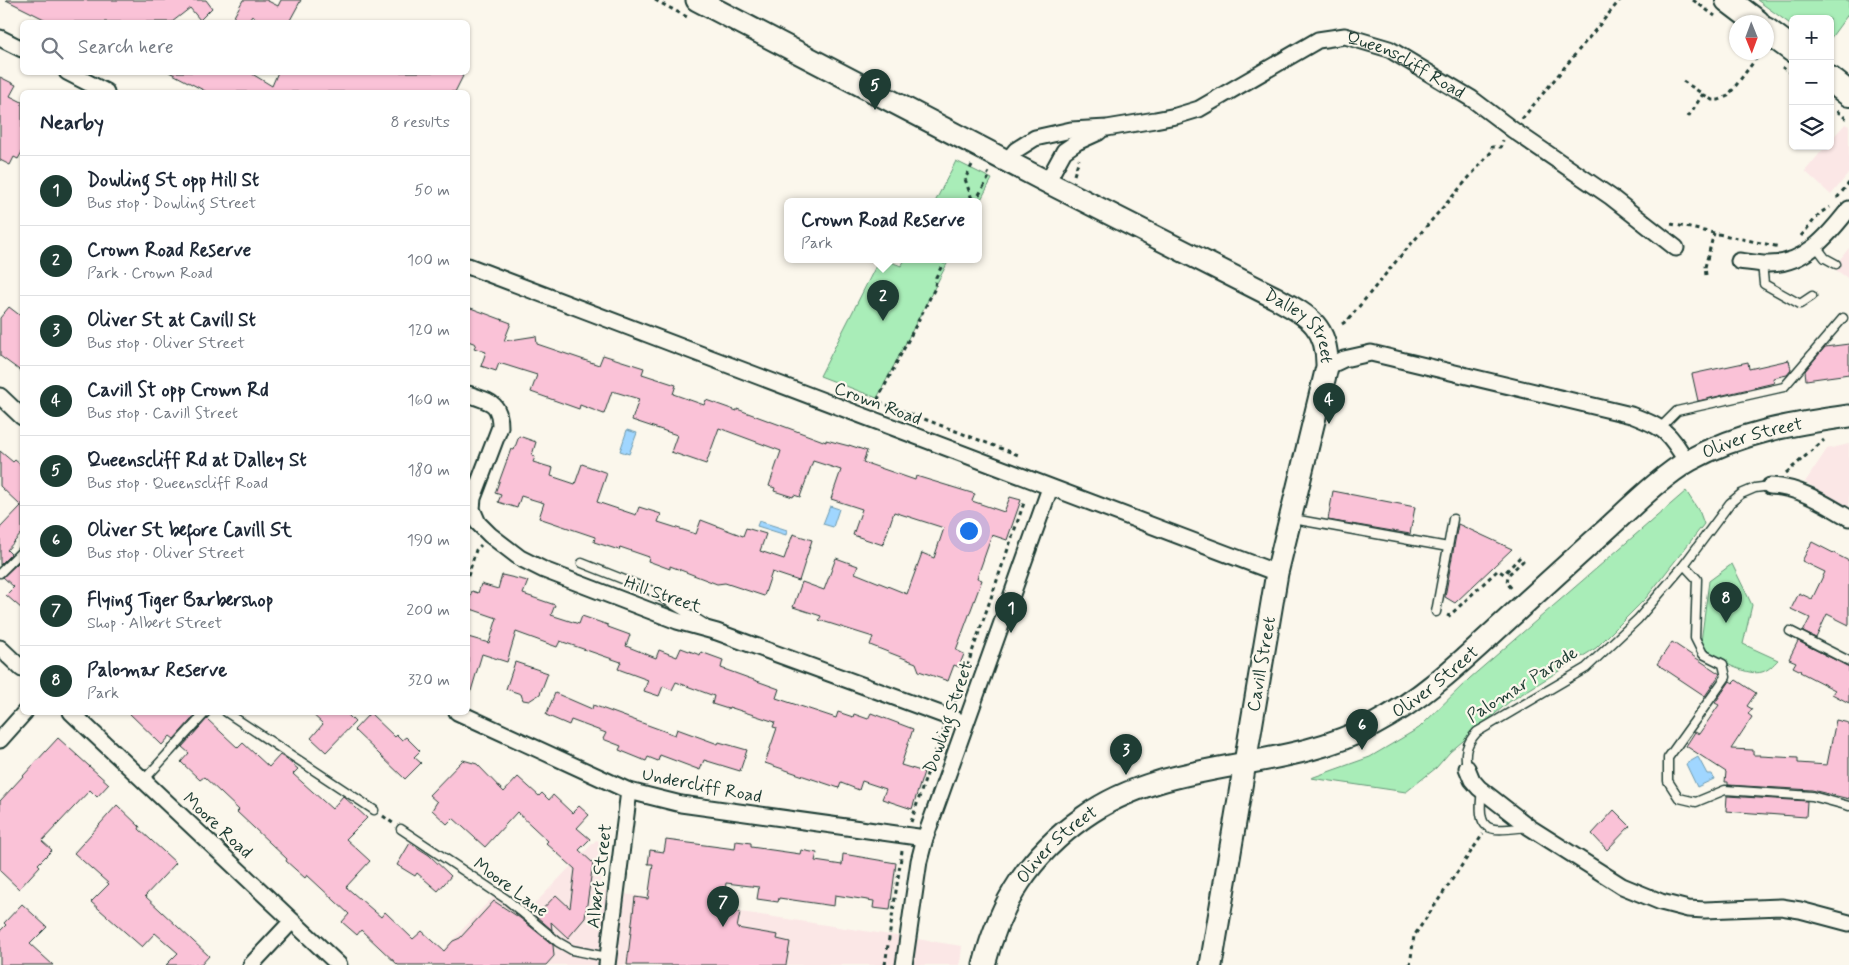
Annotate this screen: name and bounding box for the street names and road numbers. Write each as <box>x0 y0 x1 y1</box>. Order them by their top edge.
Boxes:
street label: Queenscliff Road <box>1343 26 1469 105</box>
street label: Dalley Street <box>1260 283 1338 364</box>
street label: Crown Road <box>831 376 925 432</box>
street label: Oliver Street <box>1698 412 1805 465</box>
street label: Hill Street <box>621 571 705 619</box>
street label: Cavill Street <box>1242 614 1282 714</box>
street label: Oliver Street <box>1388 641 1484 724</box>
street label: Palomar Parade <box>1462 641 1583 729</box>
street label: Dowling Street <box>919 658 981 777</box>
street label: Undercliff Road <box>640 763 764 809</box>
street label: Moore Road <box>177 787 257 864</box>
street label: Oliver Street <box>1011 800 1102 889</box>
street label: Albert Street <box>582 822 618 930</box>
street label: Moore Lane <box>468 852 553 923</box>

